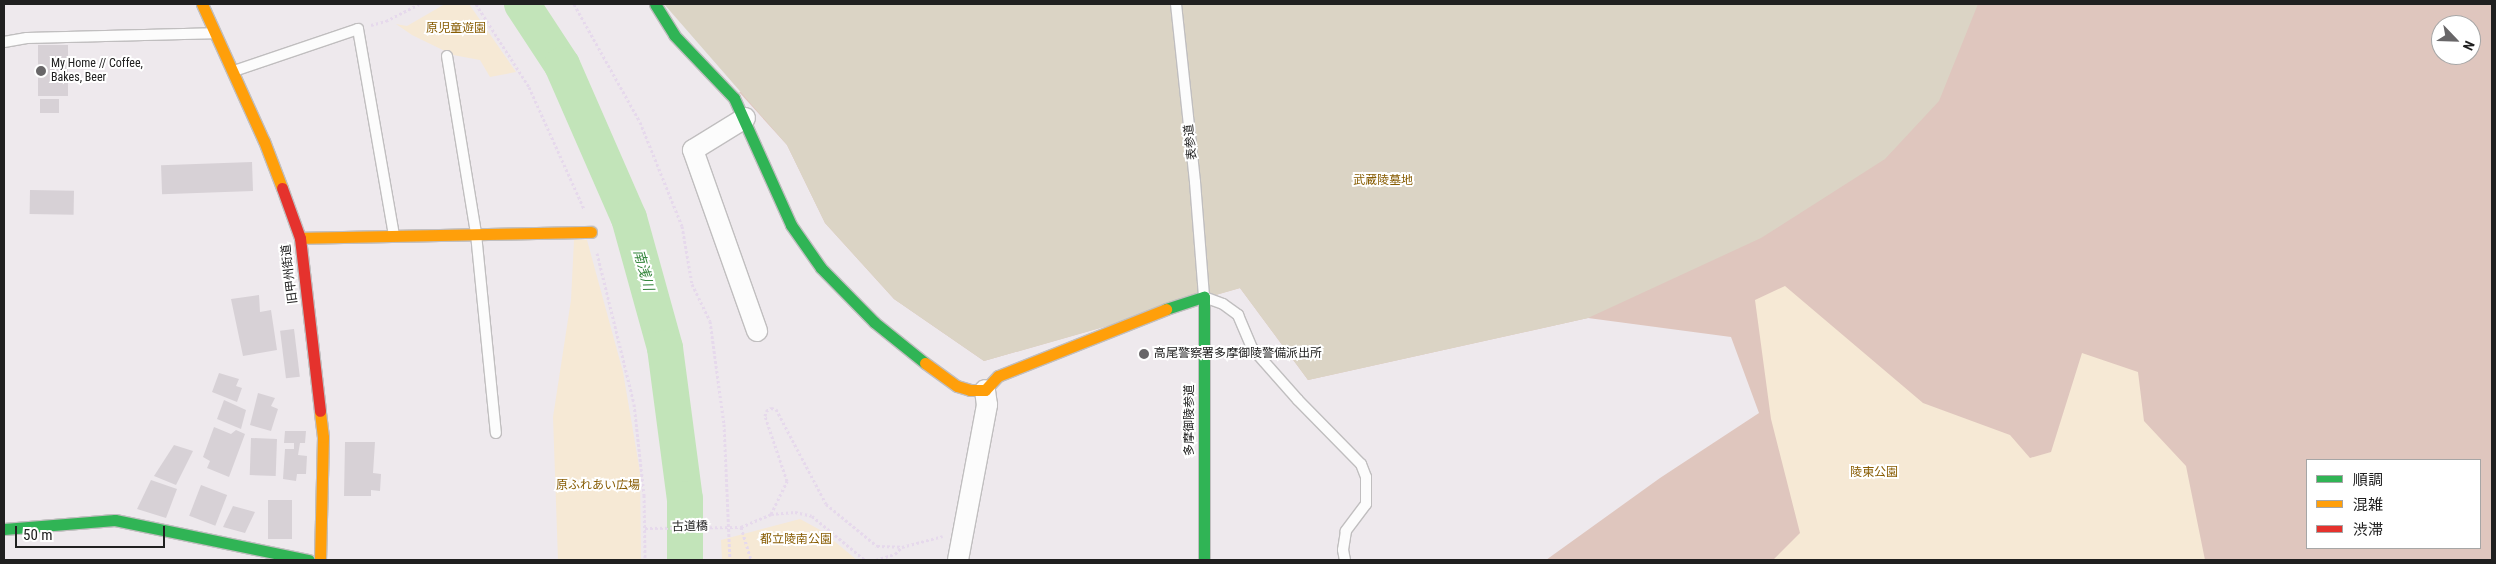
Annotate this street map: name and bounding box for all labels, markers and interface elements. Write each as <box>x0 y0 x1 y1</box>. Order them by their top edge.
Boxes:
north arrow <box>2431 15 2481 65</box>
park label: 原児童遊園 <box>426 22 486 36</box>
text: N <box>2460 39 2478 53</box>
place label: My Home // Coffee, Bakes, Beer <box>51 57 143 85</box>
marker: My Home // Coffee, Bakes, Beer <box>35 65 47 77</box>
street label: 表参道 <box>1182 123 1200 161</box>
park label: 武蔵陵墓地 <box>1353 174 1413 188</box>
street label: 旧甲州街道 <box>279 243 301 305</box>
water label: 南浅川 <box>630 248 658 292</box>
place label: 高尾警察署多摩御陵警備派出所 <box>1154 347 1322 361</box>
marker: 高尾警察署多摩御陵警備派出所 <box>1138 348 1150 360</box>
street label: 多摩御陵参道 <box>1183 384 1197 456</box>
legend <box>2306 459 2481 549</box>
park label: 陵東公園 <box>1850 466 1898 480</box>
text: 順調 <box>2353 471 2383 489</box>
park label: 原ふれあい広場 <box>556 479 640 493</box>
text: 混雑 <box>2353 496 2383 514</box>
scale bar <box>18 516 168 548</box>
street label: 古道橋 <box>672 519 708 535</box>
text: 渋滞 <box>2353 521 2383 539</box>
text: 50 m <box>23 526 53 544</box>
park label: 都立陵南公園 <box>760 533 832 547</box>

